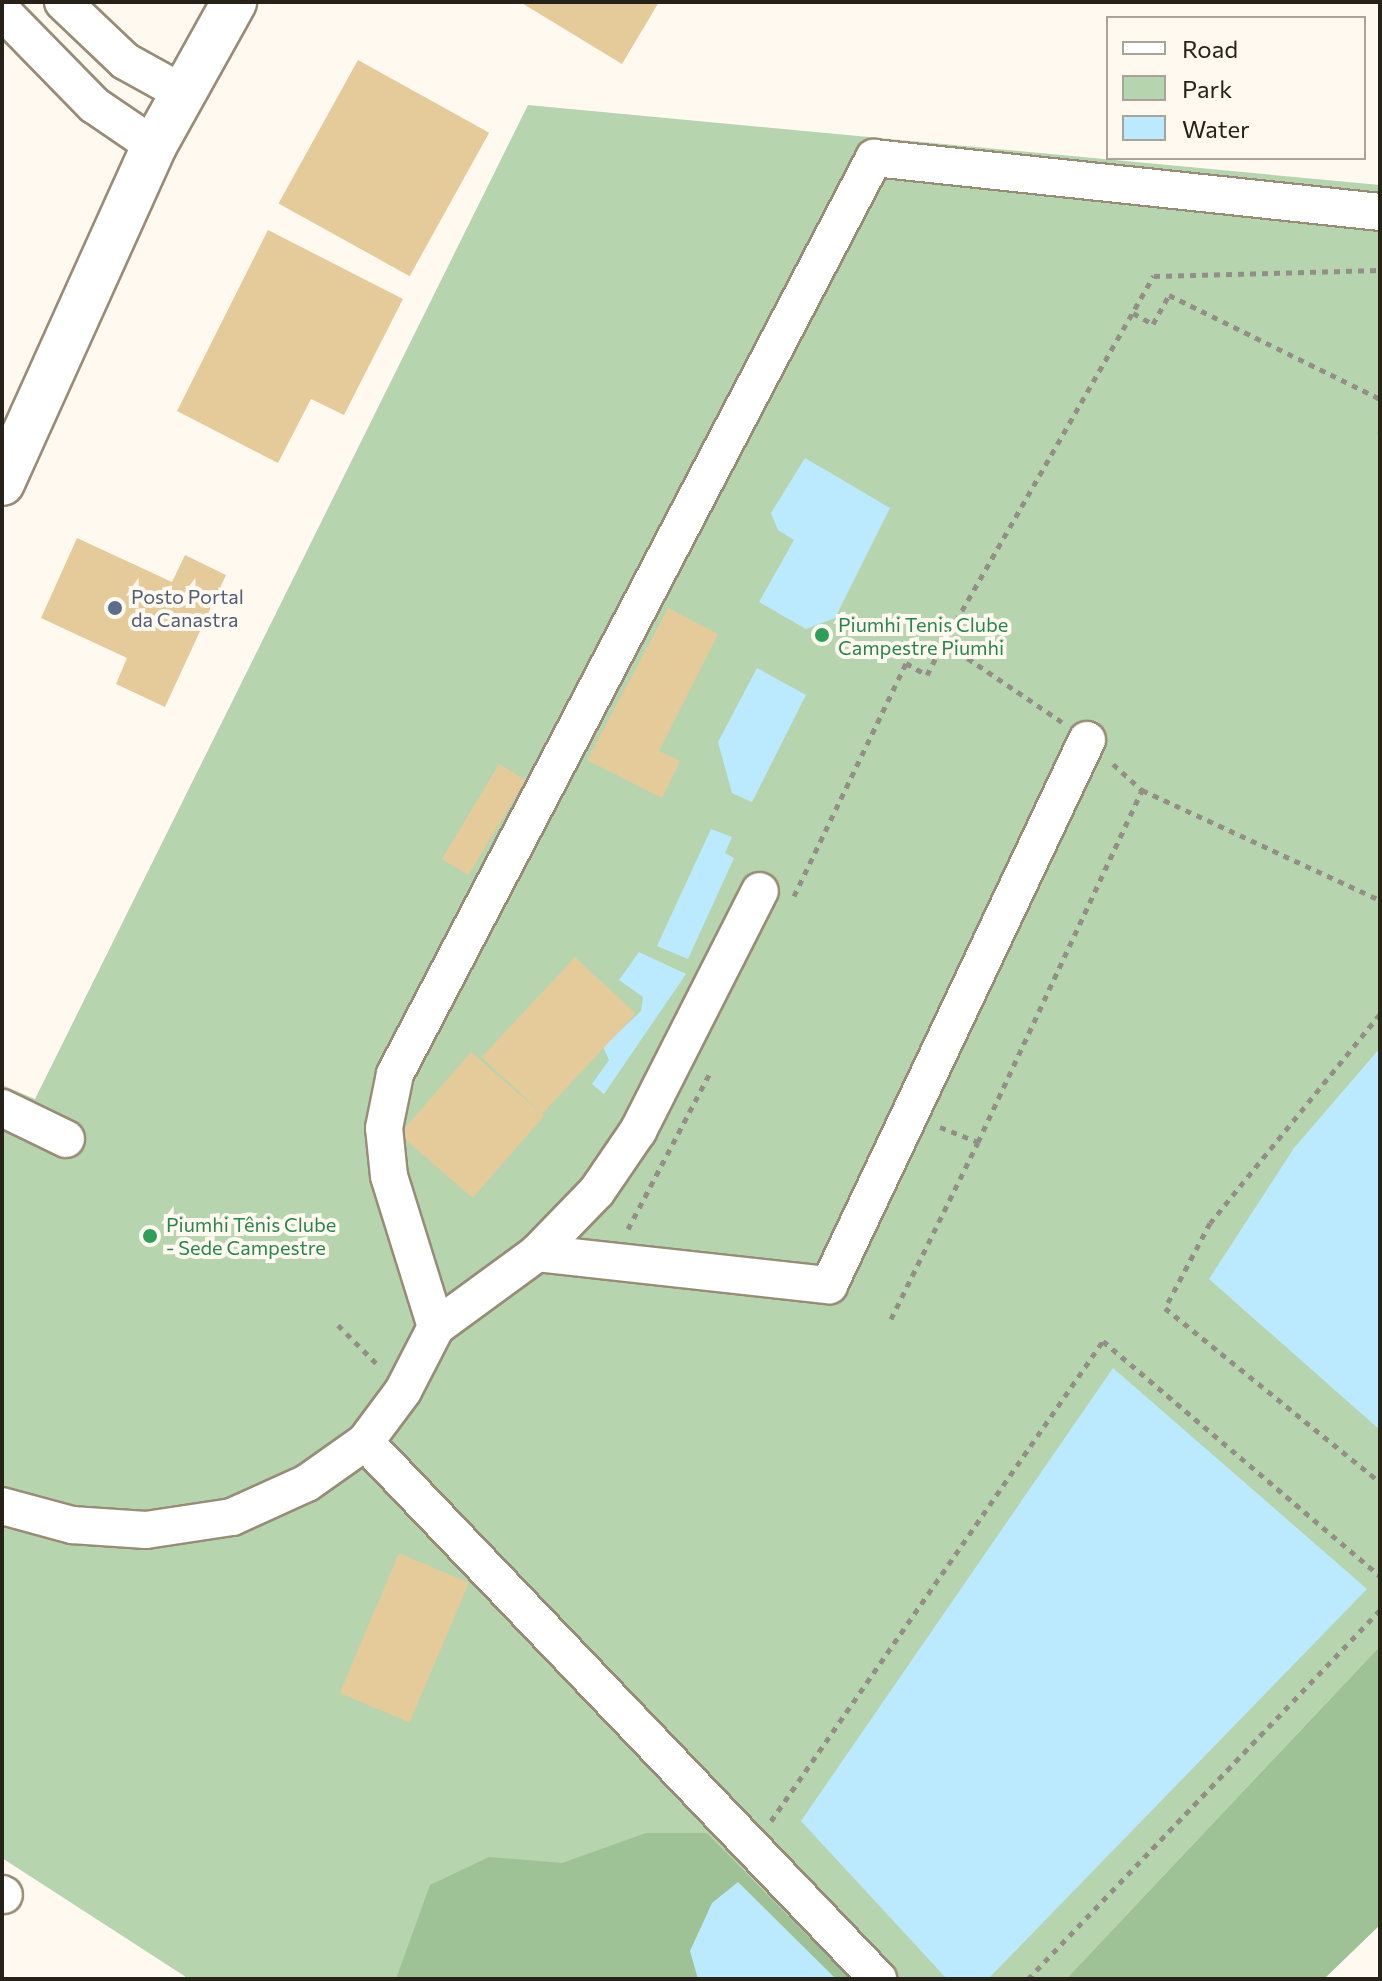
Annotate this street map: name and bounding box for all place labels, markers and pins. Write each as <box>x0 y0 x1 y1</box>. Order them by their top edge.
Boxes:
place label: Posto Portal da Canastra <box>131 584 244 631</box>
marker: Posto Portal da Canastra <box>106 599 124 617</box>
place label: Piumhi Tenis Clube Campestre Piumhi <box>838 612 1008 659</box>
marker: Piumhi Tenis Clube Campestre Piumhi <box>813 626 831 644</box>
place label: Piumhi Tênis Clube - Sede Campestre <box>166 1212 336 1259</box>
marker: Piumhi Tênis Clube - Sede Campestre <box>141 1227 159 1245</box>

